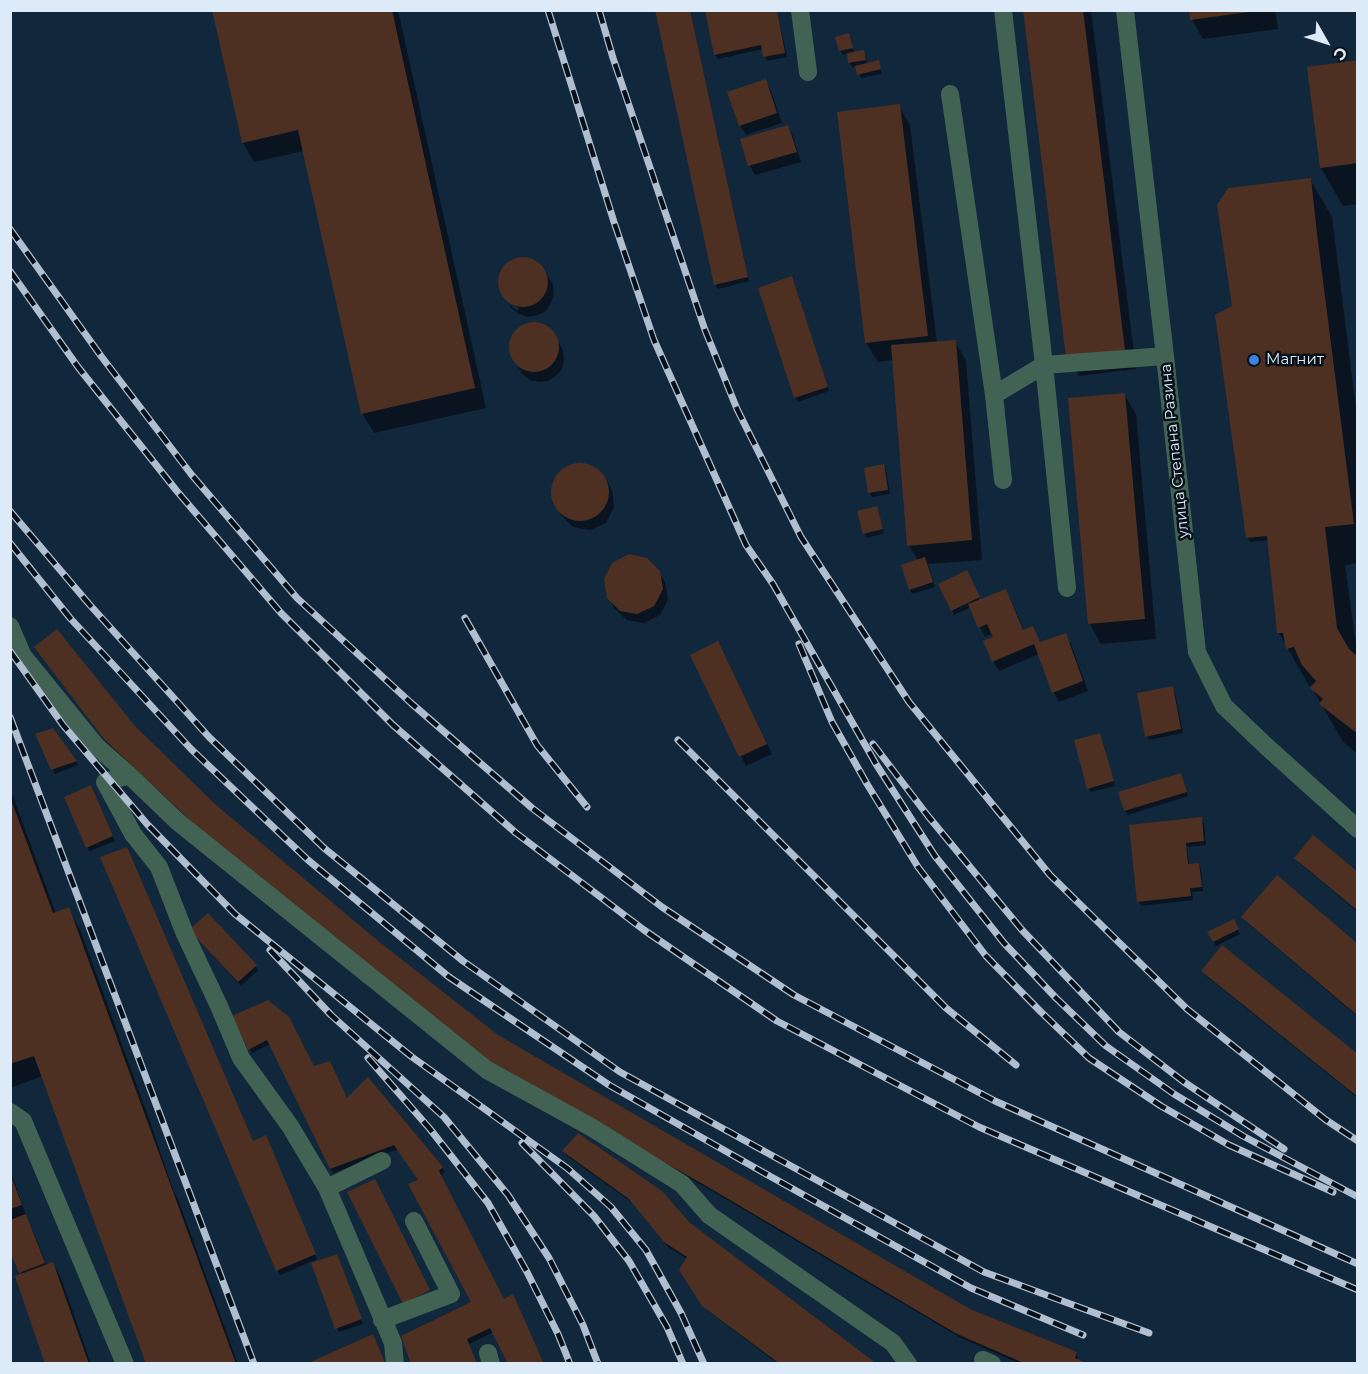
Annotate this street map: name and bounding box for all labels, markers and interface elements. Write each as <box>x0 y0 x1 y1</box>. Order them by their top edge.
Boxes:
north arrow <box>1296 12 1356 72</box>
text: С <box>1329 43 1351 64</box>
place label: Магнит <box>1266 351 1324 369</box>
marker: Магнит <box>1247 353 1261 367</box>
street label: улица Степана Разина <box>1157 363 1193 539</box>

